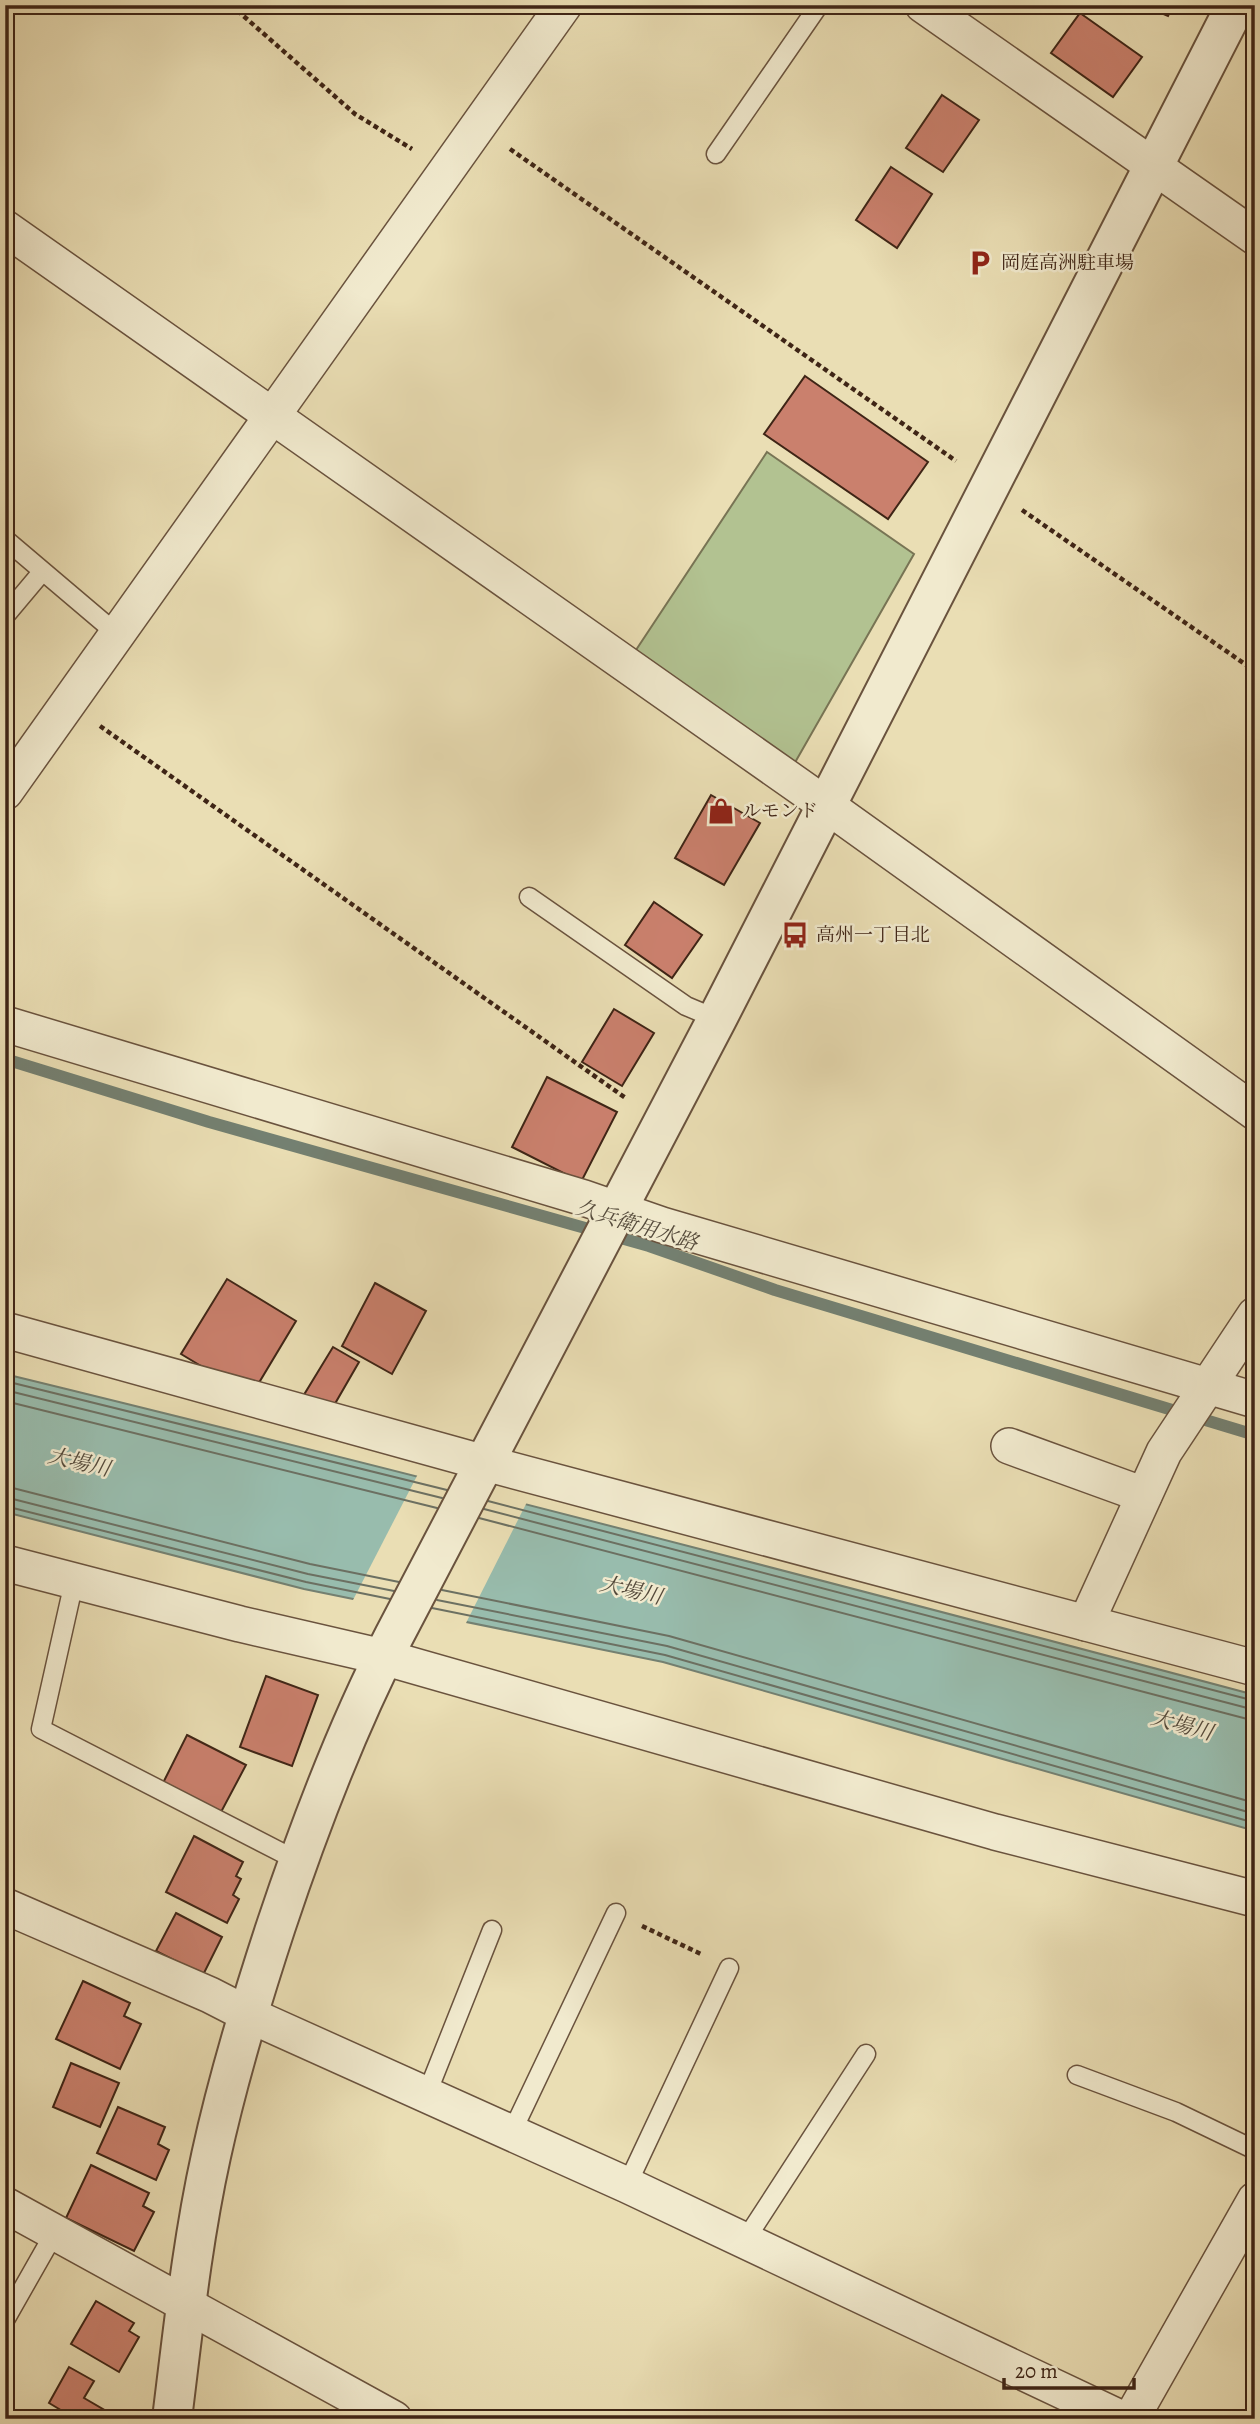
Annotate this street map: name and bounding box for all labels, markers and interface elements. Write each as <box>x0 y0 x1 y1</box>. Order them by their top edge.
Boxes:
parking icon: 岡庭高洲駐車場 <box>965 248 995 278</box>
place label: 岡庭高洲駐車場 <box>1001 250 1134 276</box>
shop icon: ルモンド <box>706 796 736 826</box>
place label: ルモンド <box>742 798 818 824</box>
bus stop icon: 高州一丁目北 <box>780 920 810 950</box>
place label: 高州一丁目北 <box>816 922 930 948</box>
water label: 久兵衛用水路 <box>573 1193 703 1257</box>
water label: 大場川 <box>45 1441 115 1483</box>
water label: 大場川 <box>597 1569 667 1611</box>
water label: 大場川 <box>1148 1703 1218 1747</box>
scale bar <box>1004 2347 1134 2391</box>
text: 20 m <box>1015 2357 1058 2385</box>

